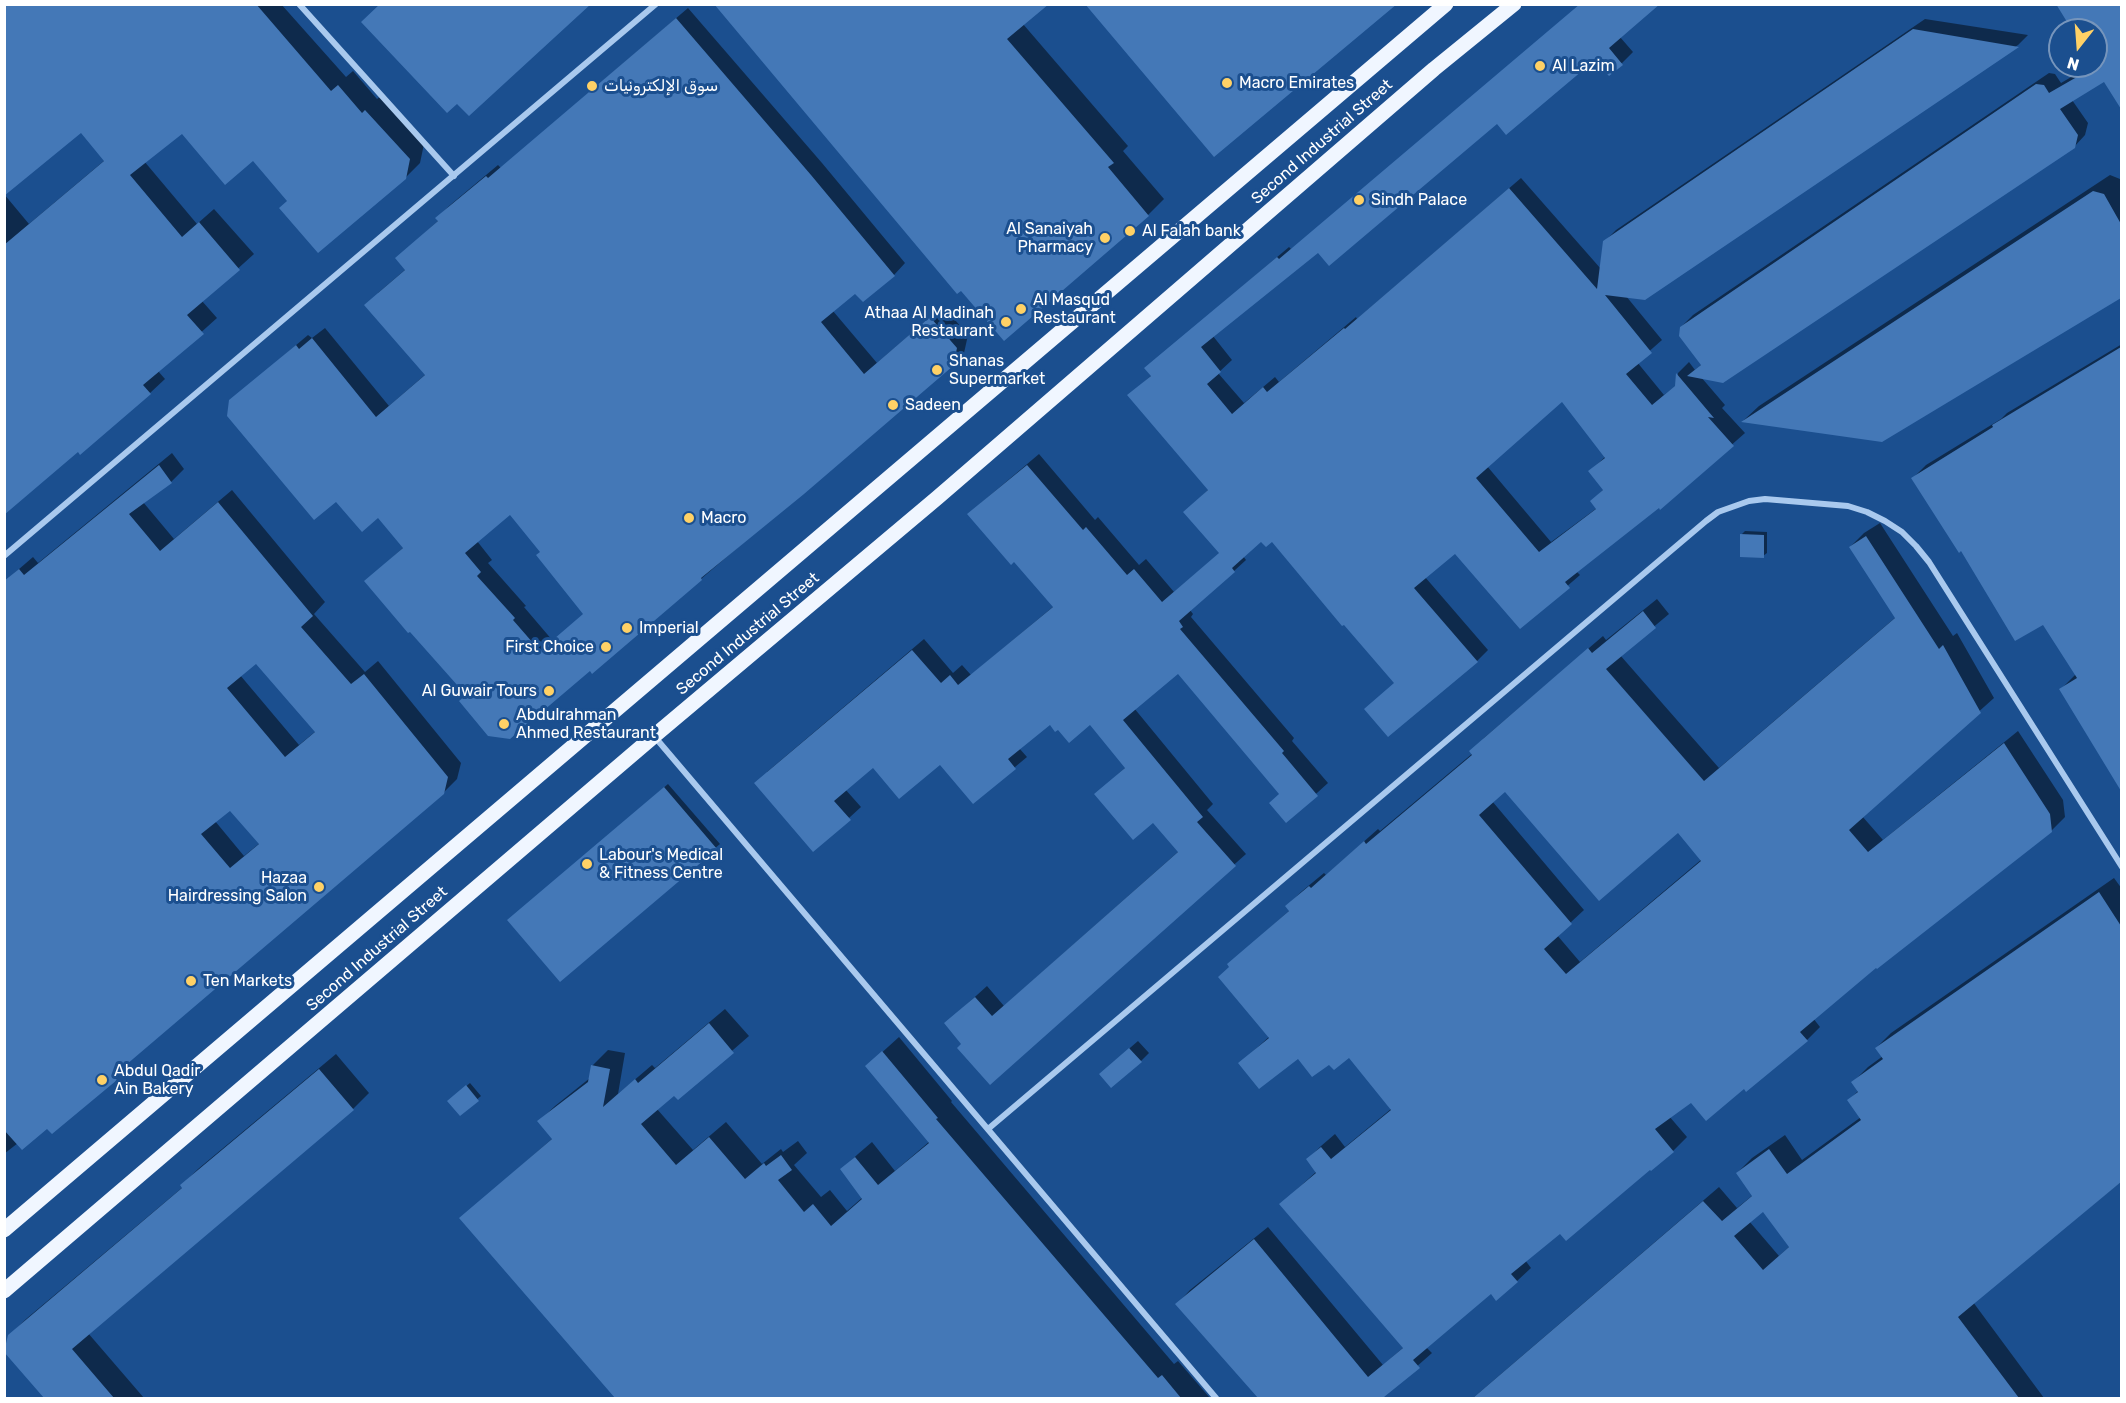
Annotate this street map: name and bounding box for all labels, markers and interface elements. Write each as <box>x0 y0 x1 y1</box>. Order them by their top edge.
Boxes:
north arrow <box>2048 18 2108 78</box>
text: N <box>2065 53 2081 75</box>
place label: Al Lazim <box>1552 56 1615 76</box>
marker: Al Lazim <box>1533 59 1547 73</box>
place label: Macro Emirates <box>1239 73 1354 93</box>
place label: سوق الإلكترونيات <box>604 76 718 96</box>
marker: Macro Emirates <box>1220 76 1234 90</box>
street label: Second Industrial Street <box>1248 76 1396 208</box>
marker: سوق الإلكترونيات <box>585 79 599 93</box>
place label: Sindh Palace <box>1371 190 1467 210</box>
marker: Sindh Palace <box>1352 193 1366 207</box>
place label: Al Sanaiyah Pharmacy <box>1006 219 1093 257</box>
place label: Al Falah bank <box>1142 221 1241 241</box>
marker: Al Falah bank <box>1123 224 1137 238</box>
marker: Al Sanaiyah Pharmacy <box>1098 231 1112 245</box>
place label: Al Masqud Restaurant <box>1033 290 1116 328</box>
marker: Al Masqud Restaurant <box>1014 302 1028 316</box>
place label: Athaa Al Madinah Restaurant <box>864 303 994 341</box>
marker: Athaa Al Madinah Restaurant <box>999 315 1013 329</box>
place label: Shanas Supermarket <box>949 351 1045 389</box>
marker: Shanas Supermarket <box>930 363 944 377</box>
place label: Sadeen <box>905 395 961 415</box>
marker: Sadeen <box>886 398 900 412</box>
place label: Macro <box>701 508 746 528</box>
marker: Macro <box>682 511 696 525</box>
street label: Second Industrial Street <box>673 569 823 699</box>
place label: Imperial <box>639 618 699 638</box>
marker: Imperial <box>620 621 634 635</box>
place label: First Choice <box>505 637 594 657</box>
marker: First Choice <box>599 640 613 654</box>
place label: Al Guwair Tours <box>422 681 537 701</box>
marker: Al Guwair Tours <box>542 684 556 698</box>
place label: Abdulrahman Ahmed Restaurant <box>516 705 656 743</box>
marker: Abdulrahman Ahmed Restaurant <box>497 717 511 731</box>
place label: Labour's Medical & Fitness Centre <box>599 845 723 883</box>
marker: Labour's Medical & Fitness Centre <box>580 857 594 871</box>
place label: Hazaa Hairdressing Salon <box>168 868 307 906</box>
marker: Hazaa Hairdressing Salon <box>312 880 326 894</box>
street label: Second Industrial Street <box>303 883 451 1015</box>
place label: Ten Markets <box>203 971 292 991</box>
marker: Ten Markets <box>184 974 198 988</box>
place label: Abdul Qadir Ain Bakery <box>114 1061 200 1099</box>
marker: Abdul Qadir Ain Bakery <box>95 1073 109 1087</box>

